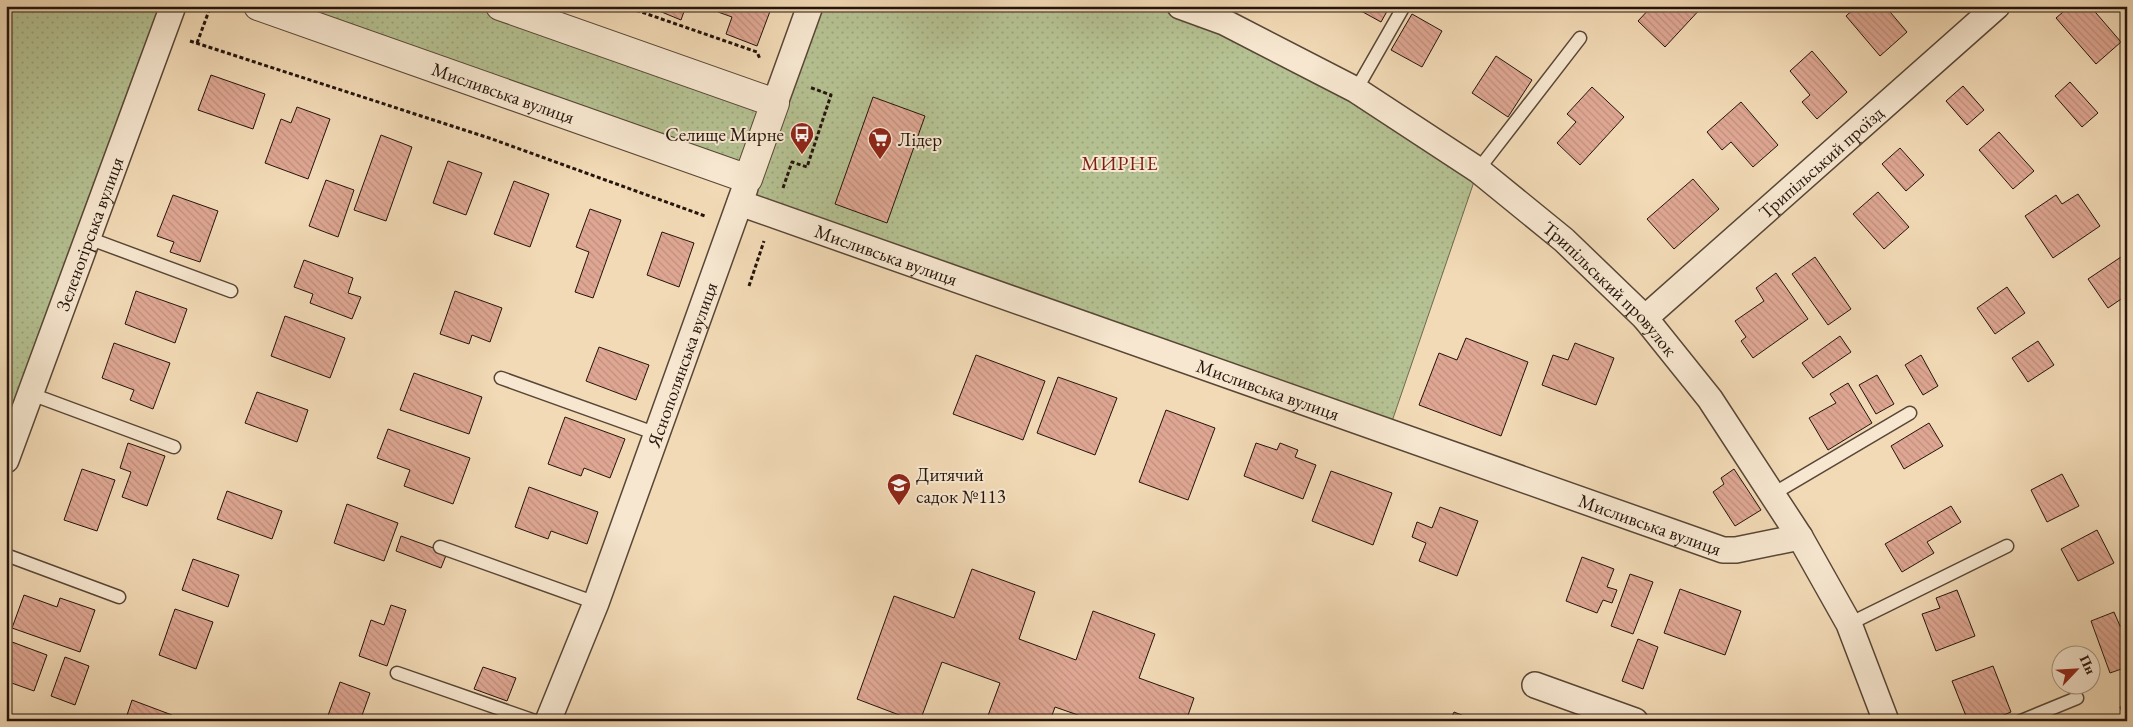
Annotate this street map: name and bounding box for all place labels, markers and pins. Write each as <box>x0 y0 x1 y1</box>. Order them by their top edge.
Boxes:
bus stop icon: Селище Мирне <box>789 121 815 155</box>
place label: Селище Мирне <box>665 122 784 147</box>
supermarket icon: Лідер <box>867 126 893 160</box>
place label: Лідер <box>898 127 942 152</box>
place label: Дитячий садок №113 <box>916 462 1006 509</box>
school or university icon: Дитячий садок №113 <box>886 472 912 506</box>

